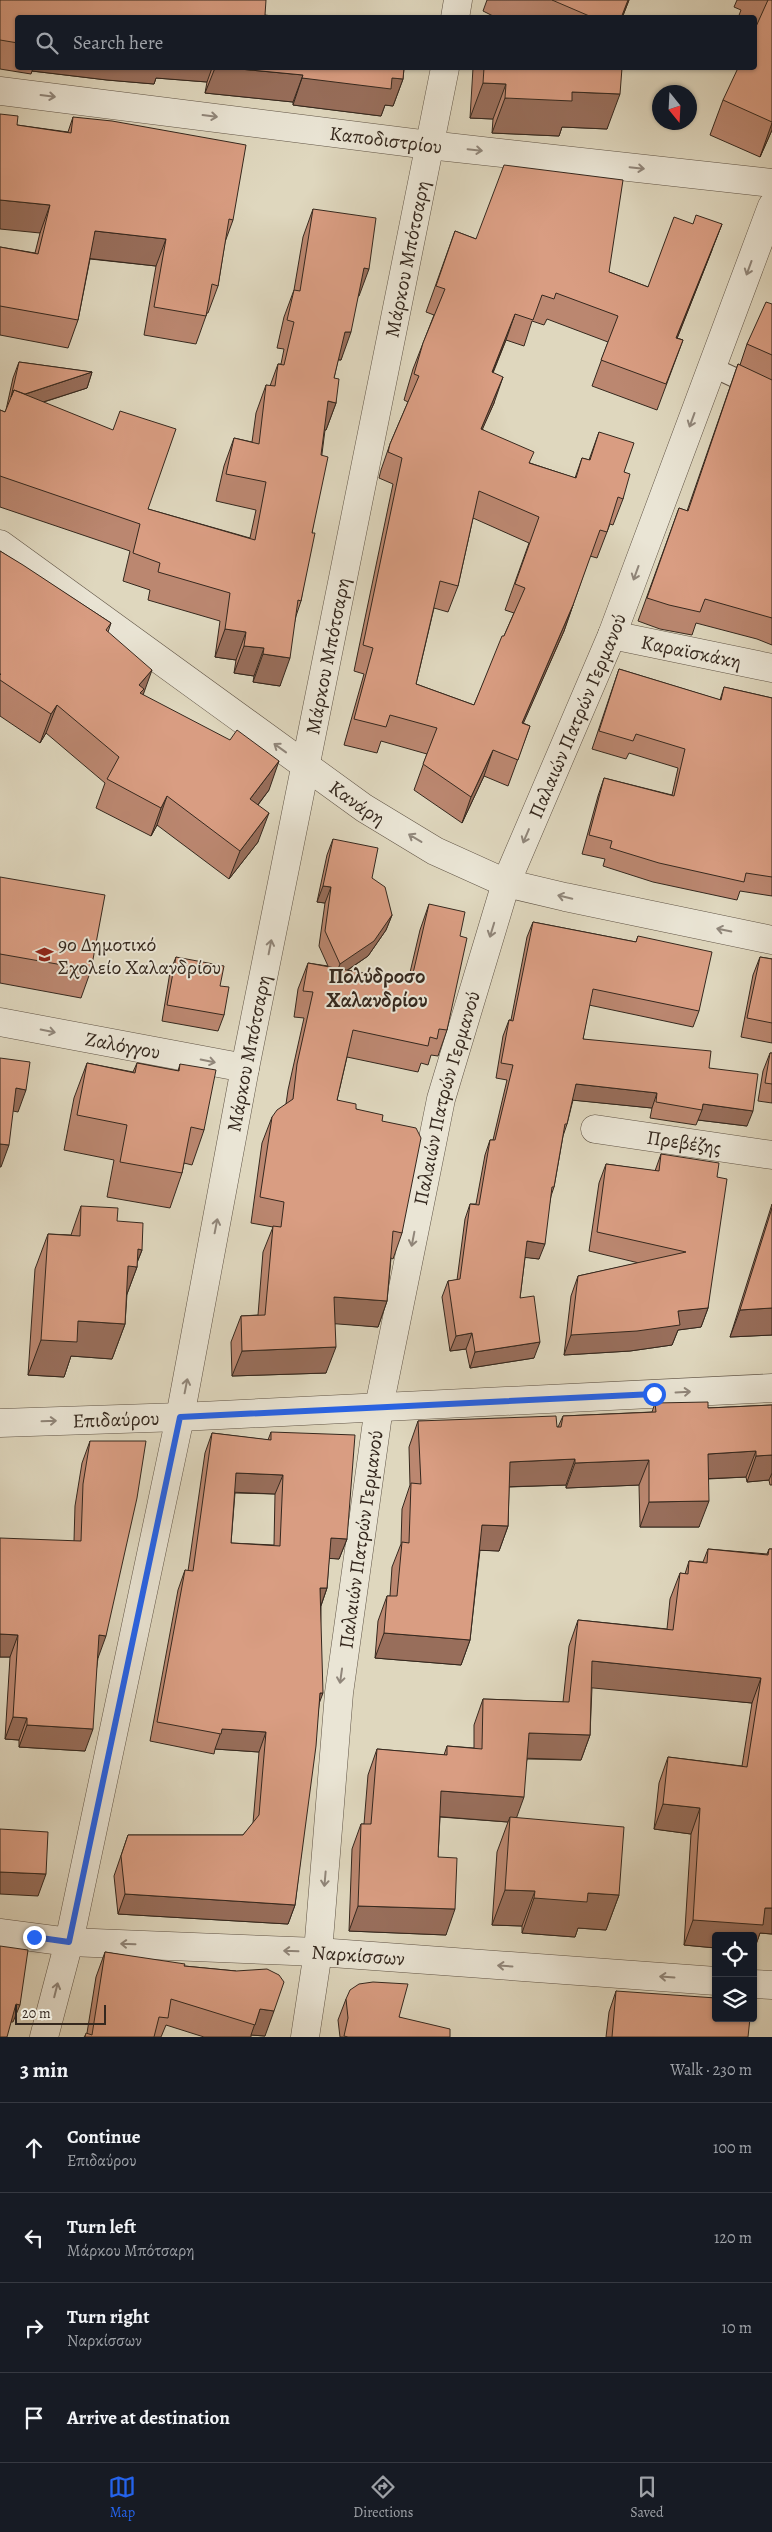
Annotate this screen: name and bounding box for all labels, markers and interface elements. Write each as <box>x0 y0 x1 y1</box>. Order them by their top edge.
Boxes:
search box <box>15 15 757 70</box>
icon: search <box>33 29 61 57</box>
text: Search here <box>73 30 163 56</box>
north arrow <box>652 85 697 130</box>
one-way arrow <box>40 91 56 101</box>
one-way arrow <box>201 111 217 121</box>
street label: Καποδιστρίου <box>328 119 444 160</box>
one-way arrow <box>467 145 483 155</box>
one-way arrow <box>628 163 644 173</box>
street label: Μάρκου Μπότσαρη <box>378 178 436 340</box>
one-way arrow <box>744 260 753 275</box>
one-way arrow <box>687 412 696 428</box>
one-way arrow <box>630 565 640 580</box>
street label: Μάρκου Μπότσαρη <box>299 575 356 737</box>
street label: Παλαιών Πατρών Γερμανού <box>522 610 632 823</box>
street label: Καραϊσκάκη <box>639 628 744 675</box>
one-way arrow <box>273 743 287 753</box>
street label: Κανάρη <box>324 774 390 831</box>
one-way arrow <box>521 828 531 843</box>
one-way arrow <box>408 833 422 843</box>
one-way arrow <box>558 892 574 901</box>
one-way arrow <box>487 921 497 937</box>
one-way arrow <box>717 925 733 934</box>
place label: 9ο Δημοτικό Σχολείο Χαλανδρίου <box>58 931 221 981</box>
one-way arrow <box>266 939 275 955</box>
school or university icon: 9ο Δημοτικό Σχολείο Χαλανδρίου <box>34 945 54 965</box>
district label: Πολύδροσο Χαλανδρίου <box>326 962 428 1014</box>
street label: Μάρκου Μπότσαρη <box>220 972 277 1134</box>
street label: Παλαιών Πατρών Γερμανού <box>406 987 486 1208</box>
street label: Ζαλόγγου <box>83 1025 163 1065</box>
one-way arrow <box>40 1026 56 1036</box>
one-way arrow <box>199 1056 215 1066</box>
street label: Πρεβέζης <box>645 1123 723 1161</box>
one-way arrow <box>211 1219 221 1235</box>
one-way arrow <box>407 1231 417 1247</box>
one-way arrow <box>181 1378 191 1394</box>
route start <box>643 1383 666 1406</box>
one-way arrow <box>674 1387 691 1397</box>
street label: Επιδαύρου <box>72 1404 160 1434</box>
one-way arrow <box>40 1416 56 1426</box>
street label: Παλαιών Πατρών Γερμανού <box>332 1428 389 1650</box>
one-way arrow <box>336 1667 346 1683</box>
one-way arrow <box>320 1871 330 1887</box>
route end <box>23 1926 46 1949</box>
map controls <box>712 1932 757 2022</box>
button: locate <box>712 1932 757 1977</box>
street label: Ναρκίσσων <box>310 1938 406 1972</box>
one-way arrow <box>120 1939 136 1949</box>
one-way arrow <box>283 1946 299 1955</box>
one-way arrow <box>497 1961 513 1970</box>
one-way arrow <box>659 1973 675 1982</box>
button: layers <box>712 1977 757 2022</box>
one-way arrow <box>52 1982 61 1998</box>
scale bar <box>15 2002 106 2025</box>
text: 20 m <box>22 2004 51 2023</box>
text: 3 min <box>20 2056 68 2084</box>
text: Walk · 230 m <box>670 2059 752 2081</box>
text: Continue <box>67 2124 141 2150</box>
icon: ahead <box>20 2134 48 2162</box>
text: 100 m <box>713 2137 752 2159</box>
text: Επιδαύρου <box>67 2150 137 2172</box>
text: Turn left <box>67 2214 136 2240</box>
icon: left <box>20 2224 48 2252</box>
text: 120 m <box>714 2227 752 2249</box>
text: Μάρκου Μπότσαρη <box>67 2240 195 2262</box>
text: Turn right <box>67 2304 149 2330</box>
icon: right <box>20 2314 48 2342</box>
text: 10 m <box>722 2317 752 2339</box>
text: Ναρκίσσων <box>67 2330 142 2352</box>
icon: arrive <box>20 2404 48 2432</box>
text: Arrive at destination <box>67 2405 230 2431</box>
tab: Map <box>108 2473 136 2522</box>
tab: Directions <box>353 2473 413 2522</box>
tab: Saved <box>630 2473 664 2522</box>

